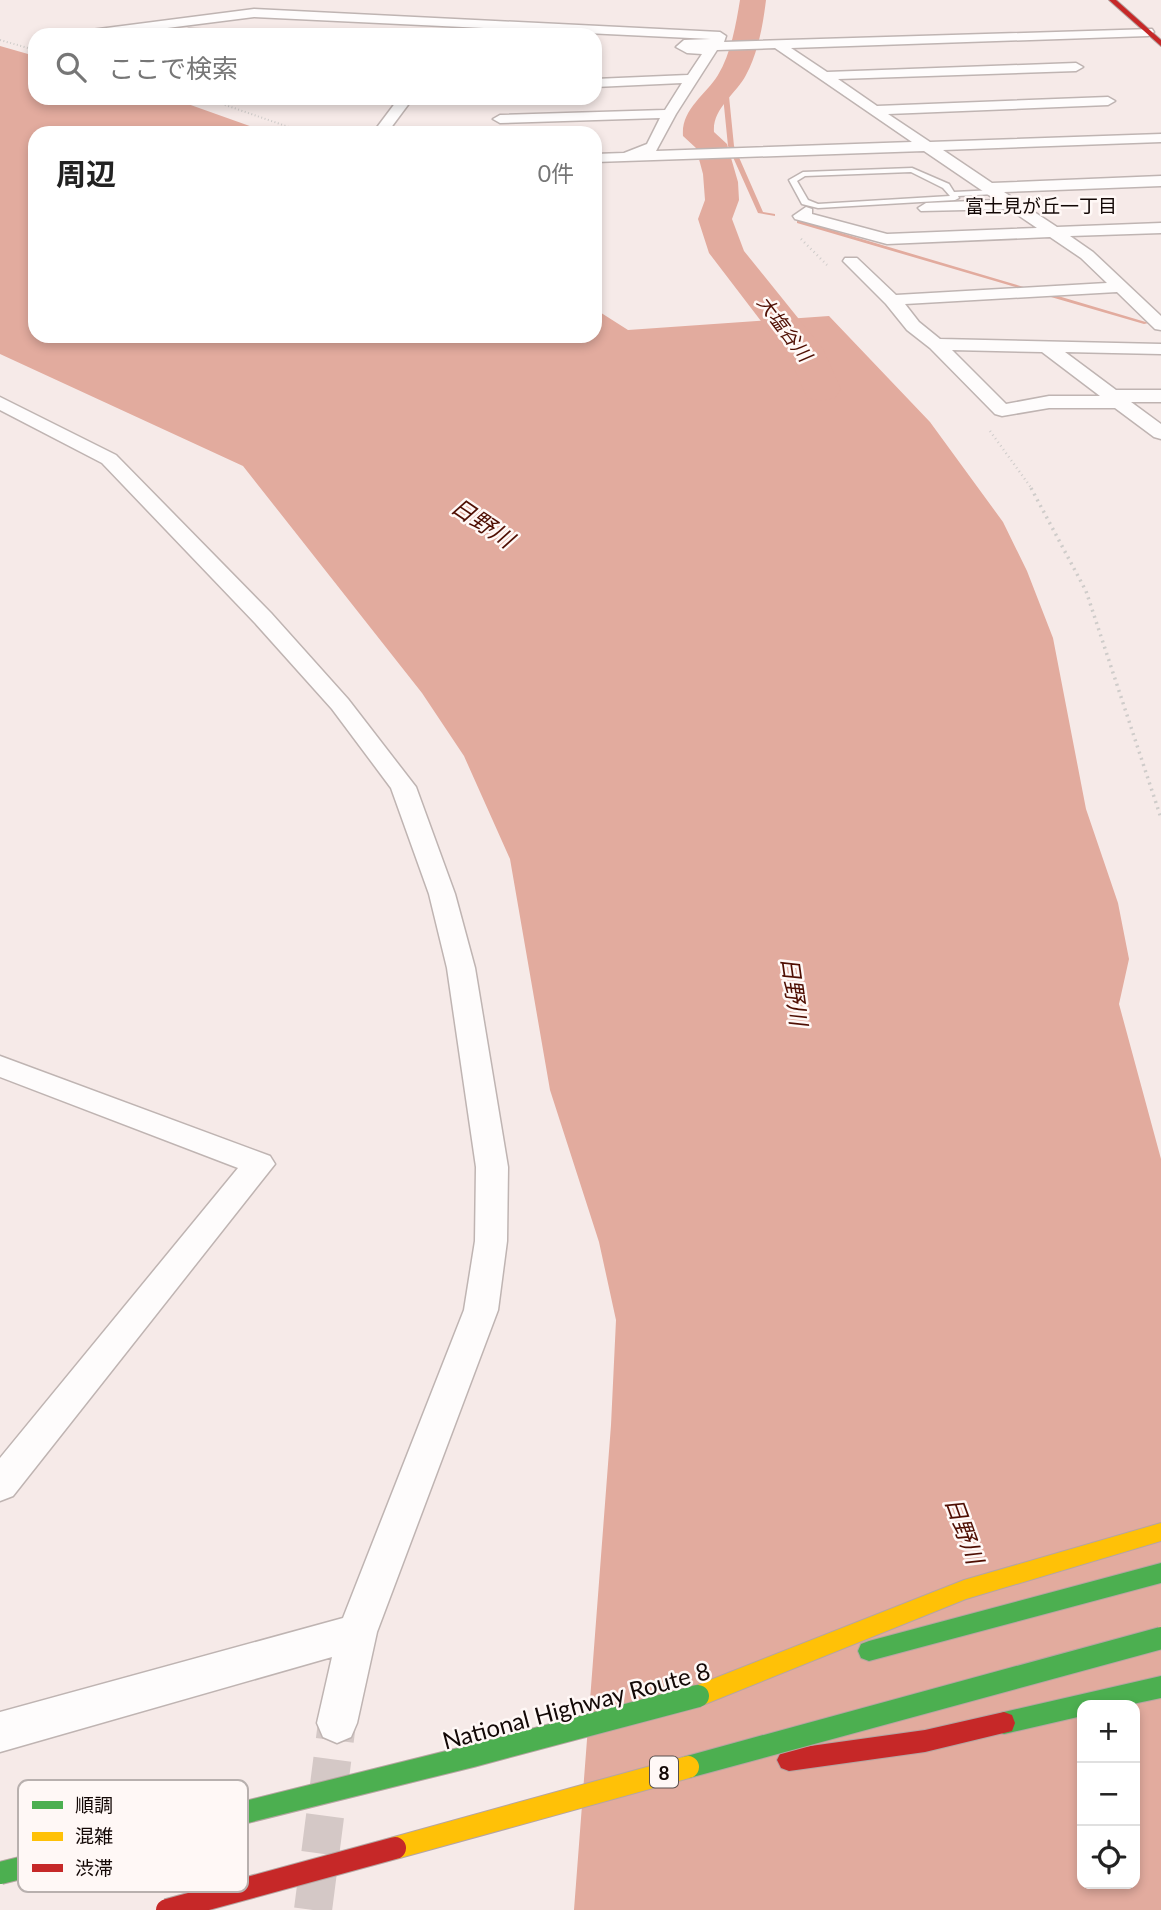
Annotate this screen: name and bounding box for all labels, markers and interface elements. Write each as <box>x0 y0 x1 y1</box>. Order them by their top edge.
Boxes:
search box <box>28 28 602 105</box>
icon: search <box>52 48 90 86</box>
text: ここで検索 <box>108 52 238 84</box>
text: 周辺 <box>56 155 116 191</box>
text: 0件 <box>538 159 574 187</box>
district label: 富士見が丘一丁目 <box>965 194 1117 217</box>
water label: 大塩谷川 <box>753 291 818 367</box>
water label: 日野川 <box>447 491 522 555</box>
water label: 日野川 <box>776 955 814 1030</box>
water label: 日野川 <box>940 1493 991 1570</box>
street label: National Highway Route 8 <box>439 1655 713 1755</box>
map controls <box>1077 1700 1140 1889</box>
button: + <box>1077 1700 1140 1763</box>
road number: 8 <box>650 1756 678 1788</box>
button: − <box>1077 1763 1140 1826</box>
legend <box>18 1780 248 1892</box>
text: 順調 <box>75 1793 113 1816</box>
text: 混雑 <box>75 1824 113 1847</box>
button: locate <box>1077 1826 1140 1889</box>
text: 渋滞 <box>75 1856 113 1879</box>

